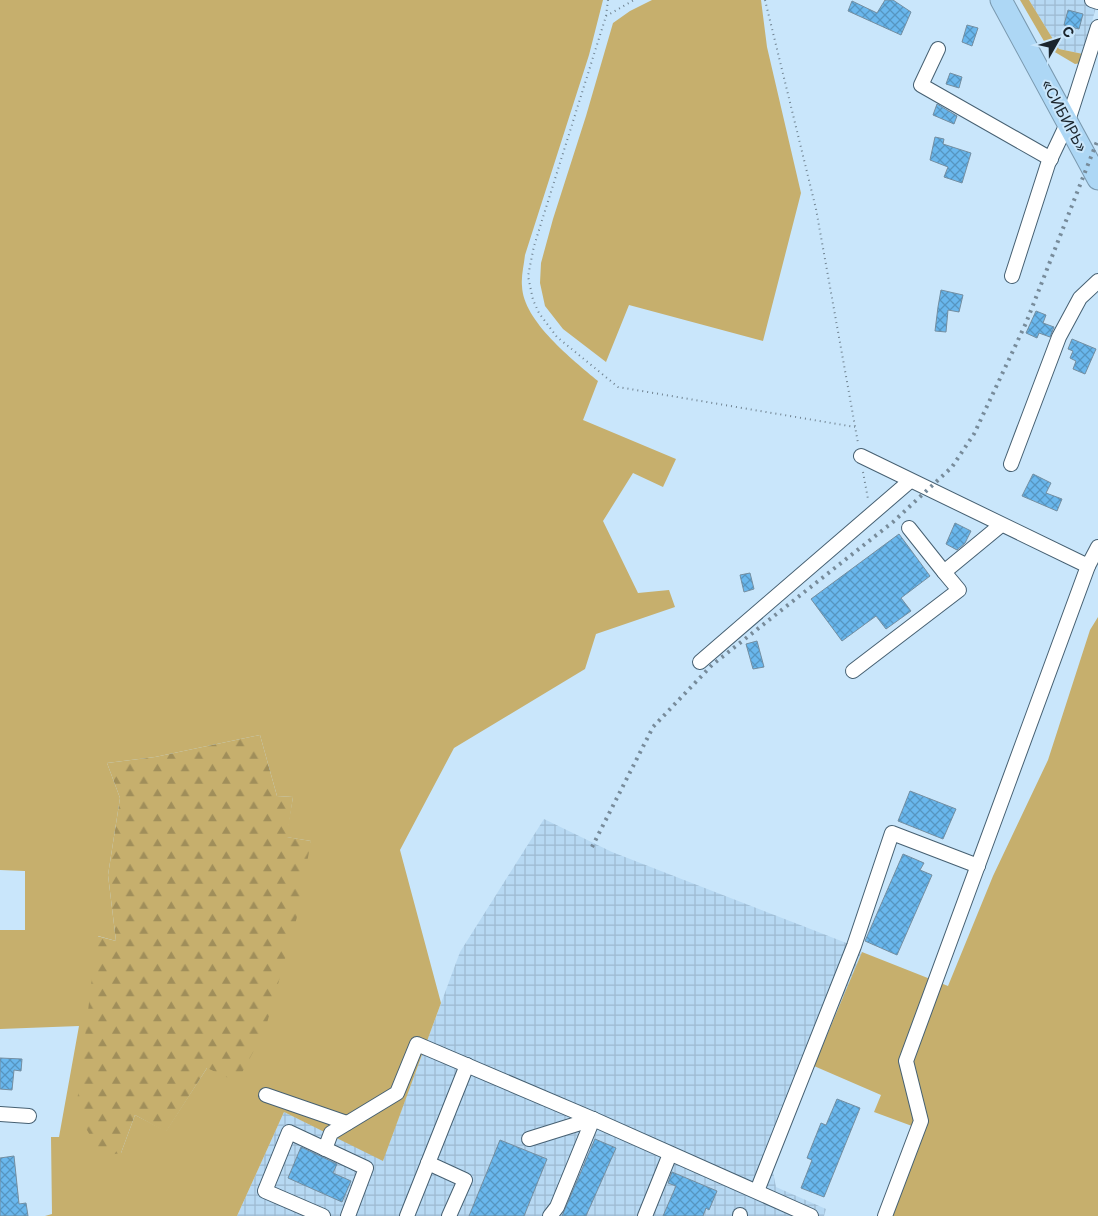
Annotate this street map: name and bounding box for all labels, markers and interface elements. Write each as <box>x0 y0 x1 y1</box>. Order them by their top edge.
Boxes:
north arrow <box>1033 15 1083 65</box>
text: С <box>1059 22 1078 41</box>
street label: «СИБИРЬ» <box>1037 76 1092 156</box>

